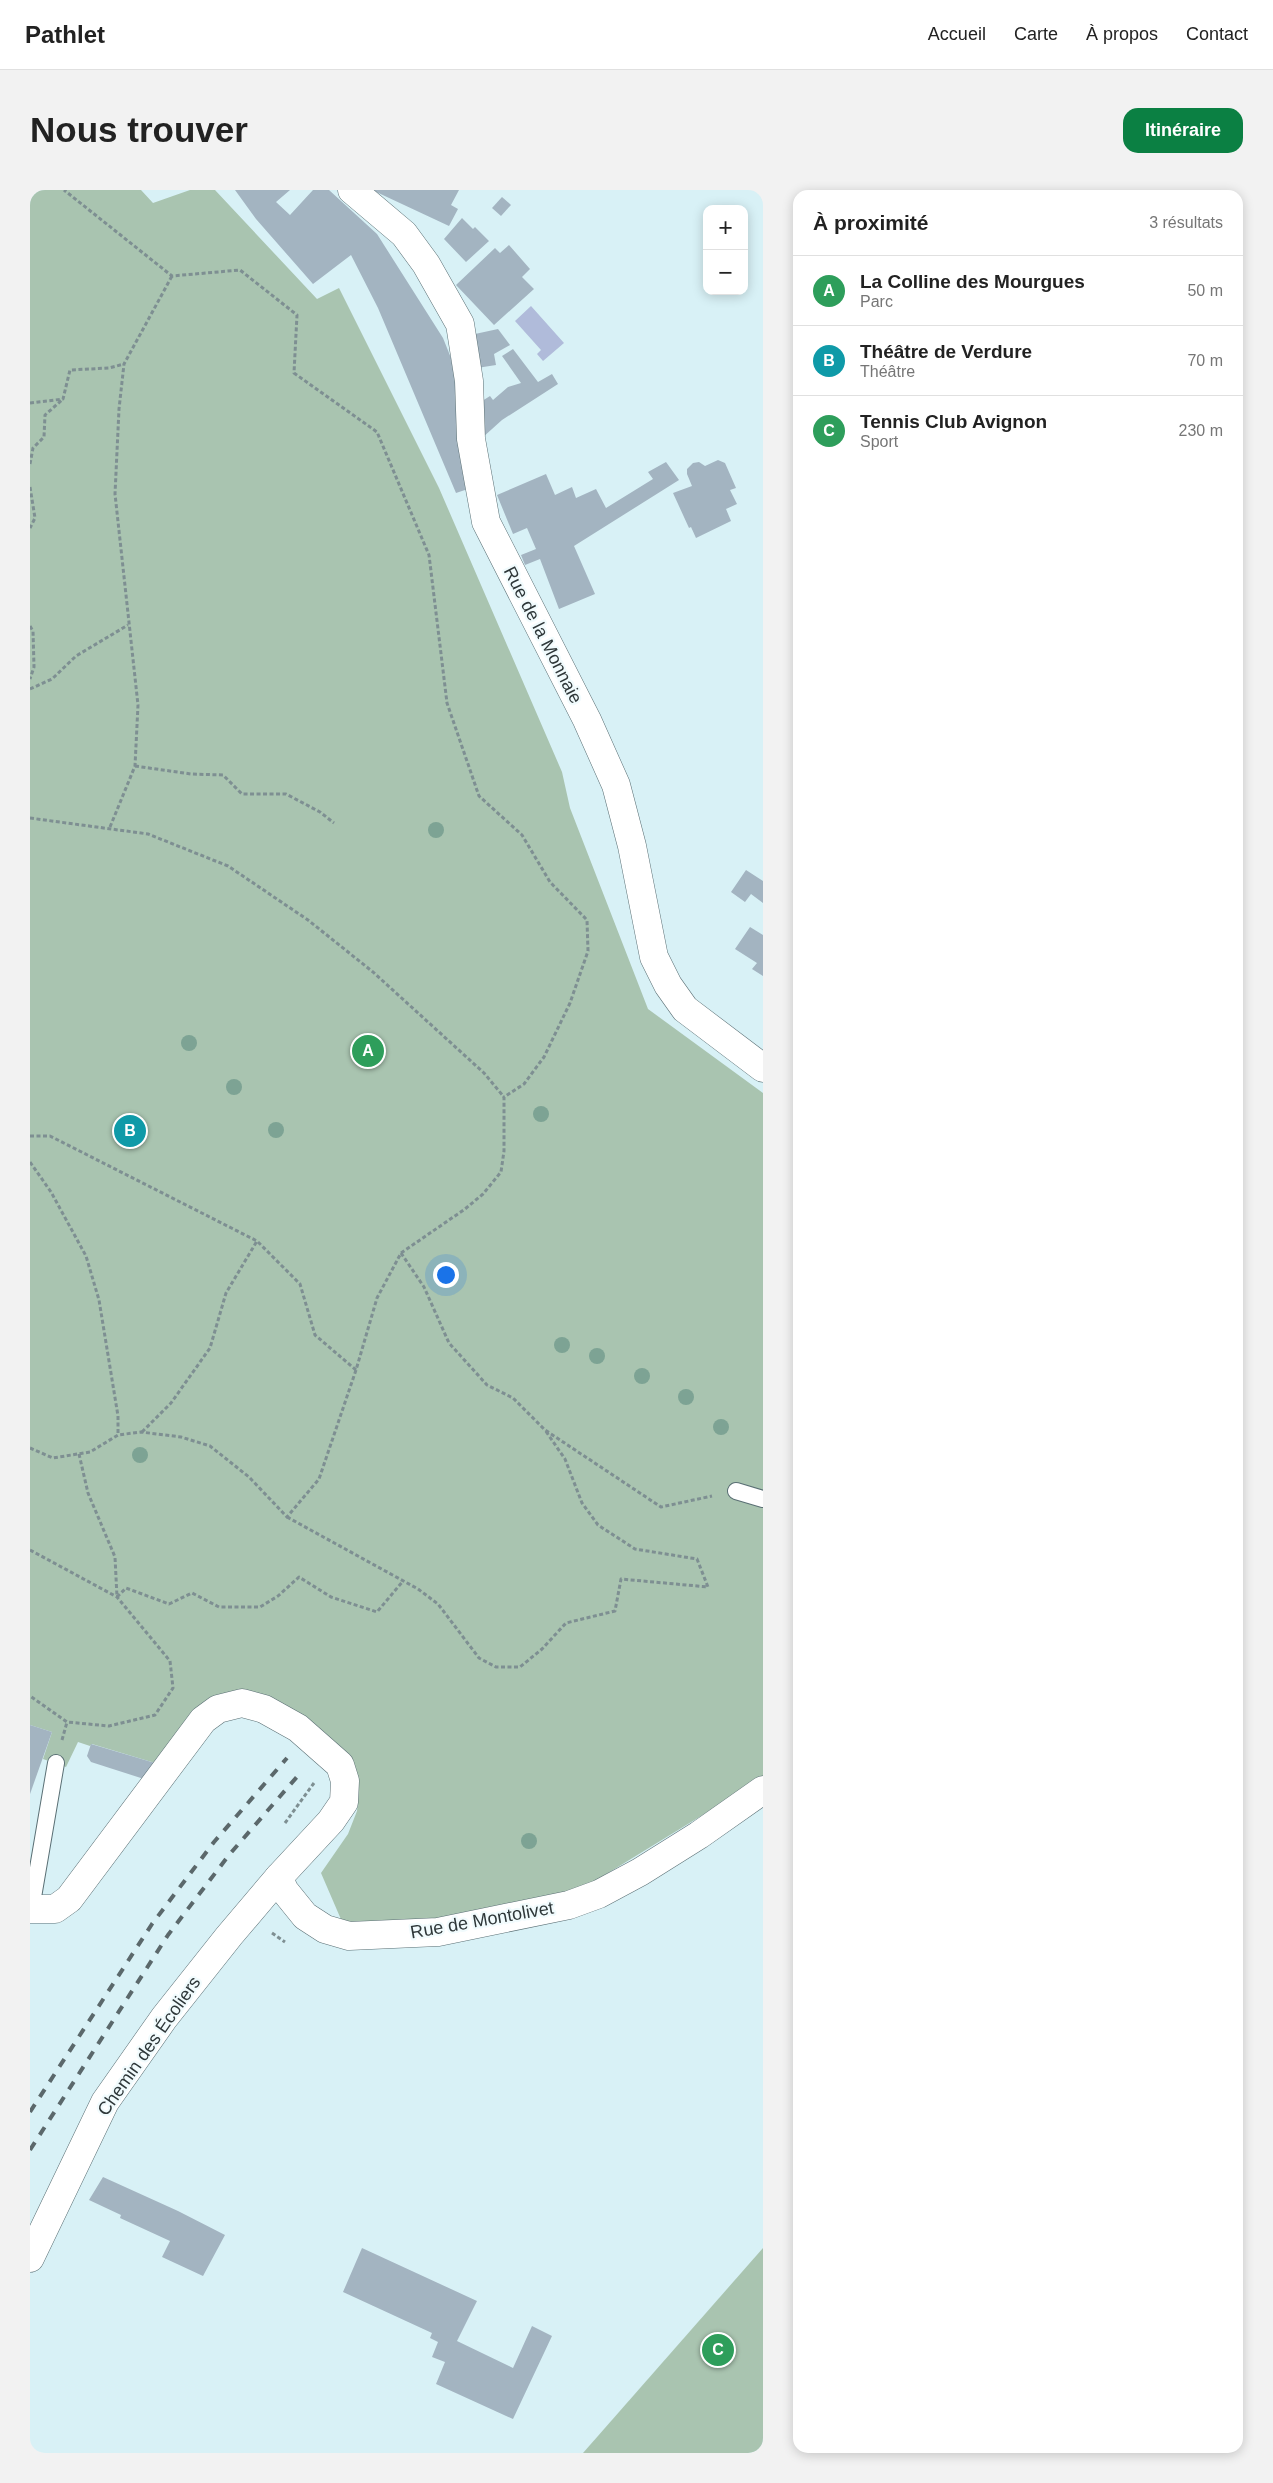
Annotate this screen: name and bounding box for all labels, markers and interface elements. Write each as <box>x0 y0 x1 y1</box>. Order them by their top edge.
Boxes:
text: Pathlet <box>25 21 105 48</box>
text: Accueil <box>928 24 986 44</box>
text: Carte <box>1014 24 1058 44</box>
text: À propos <box>1086 24 1158 44</box>
text: Contact <box>1186 24 1248 44</box>
button: Itinéraire <box>1123 108 1243 153</box>
text: Nous trouver <box>30 110 248 149</box>
map controls <box>703 205 748 295</box>
button: + <box>703 205 748 250</box>
text: À proximité <box>813 211 929 234</box>
text: 3 résultats <box>1149 214 1223 231</box>
button: − <box>703 250 748 295</box>
text: La Colline des Mourgues <box>860 271 1085 292</box>
text: A <box>823 282 835 299</box>
text: 50 m <box>1187 282 1223 299</box>
text: Parc <box>860 293 893 310</box>
text: Théâtre de Verdure <box>860 341 1032 362</box>
text: B <box>823 352 835 369</box>
text: 70 m <box>1187 352 1223 369</box>
text: Théâtre <box>860 363 915 380</box>
text: Tennis Club Avignon <box>860 411 1047 432</box>
text: C <box>823 422 835 439</box>
text: 230 m <box>1179 422 1223 439</box>
text: Sport <box>860 433 898 450</box>
street label: Rue de la Monnaie <box>500 563 586 707</box>
pin: A <box>352 1032 384 1070</box>
pin: B <box>114 1112 146 1150</box>
your location <box>433 1262 459 1288</box>
street label: Rue de Montolivet <box>409 1898 555 1942</box>
street label: Chemin des Écoliers <box>93 1973 205 2119</box>
pin: C <box>702 2331 734 2369</box>

